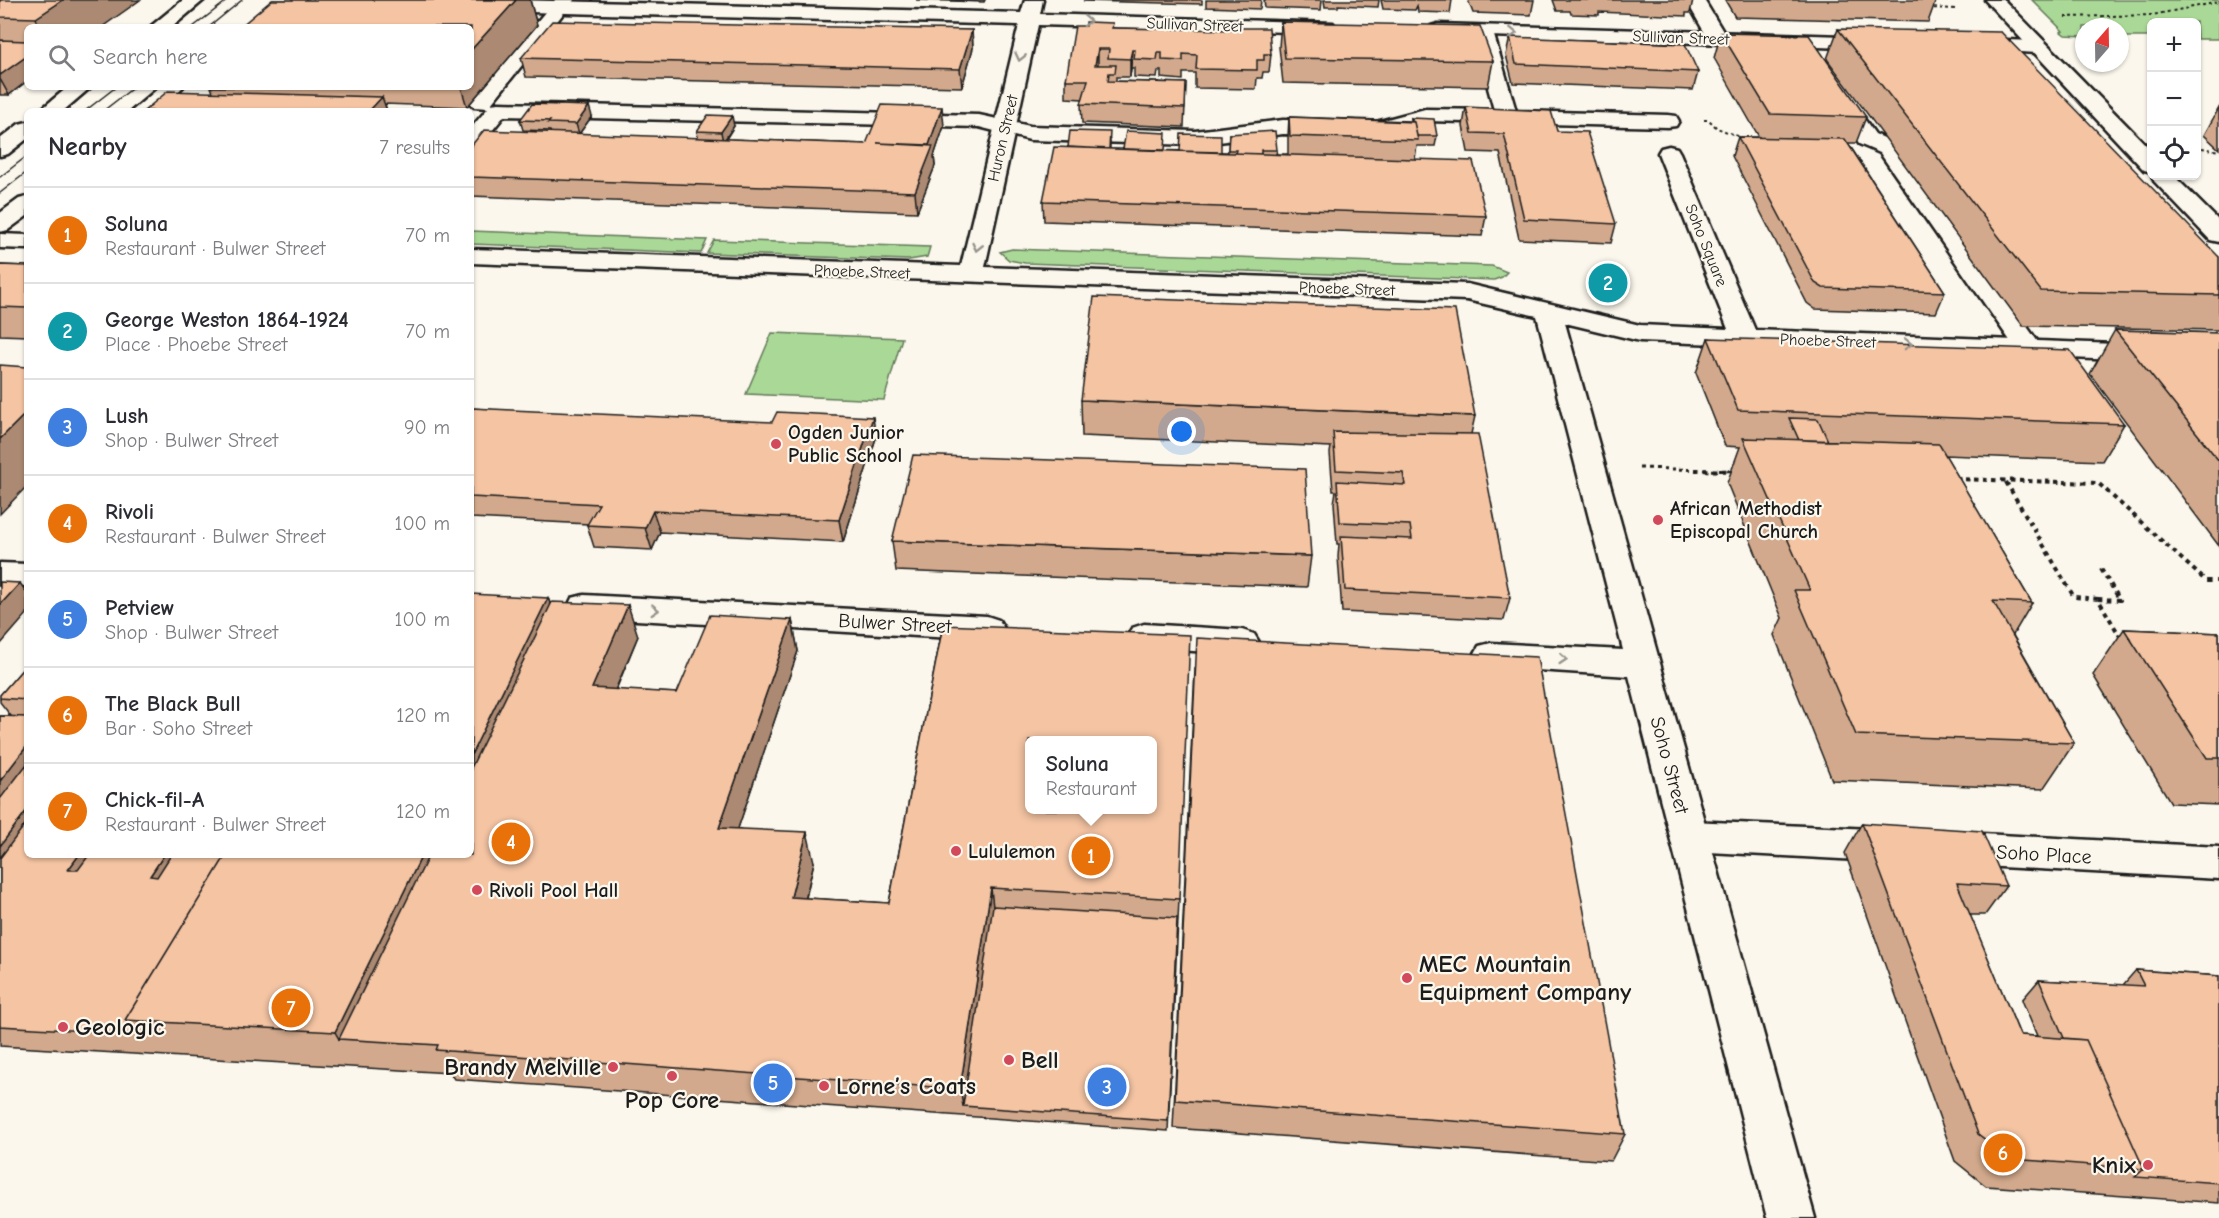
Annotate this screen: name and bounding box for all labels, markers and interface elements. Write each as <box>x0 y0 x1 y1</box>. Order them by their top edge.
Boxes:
street label: Sullivan Street <box>1146 14 1244 36</box>
one-way arrow <box>1083 15 1092 27</box>
north arrow <box>2075 18 2129 72</box>
map controls <box>2147 18 2201 180</box>
button: + <box>2147 18 2201 72</box>
search box <box>24 24 474 90</box>
one-way arrow <box>1509 26 1518 39</box>
street label: Sullivan Street <box>1632 27 1730 49</box>
icon: search <box>45 41 78 74</box>
text: Search here <box>93 44 208 70</box>
one-way arrow <box>1015 52 1028 62</box>
button: − <box>2147 72 2201 126</box>
street label: Huron Street <box>984 93 1022 183</box>
button: locate <box>2147 126 2201 180</box>
text: Nearby <box>48 132 127 162</box>
text: 7 results <box>379 136 450 159</box>
street label: Soho Square <box>1681 202 1731 289</box>
text: Soluna <box>105 211 168 237</box>
text: 1 <box>64 224 71 247</box>
text: 70 m <box>405 224 450 247</box>
text: Restaurant · Bulwer Street <box>105 237 326 260</box>
one-way arrow <box>971 242 984 252</box>
pin: 2 <box>1588 260 1628 306</box>
street label: Phoebe Street <box>814 261 911 283</box>
street label: Phoebe Street <box>1299 278 1396 300</box>
text: George Weston 1864-1924 <box>105 307 349 333</box>
text: 2 <box>63 320 72 343</box>
text: 70 m <box>405 320 450 343</box>
street label: Phoebe Street <box>1780 330 1877 352</box>
text: Place · Phoebe Street <box>105 333 287 356</box>
one-way arrow <box>1903 337 1912 350</box>
text: Lush <box>105 403 149 429</box>
text: 3 <box>63 416 72 439</box>
text: 90 m <box>404 416 450 439</box>
your location <box>1167 417 1196 446</box>
place label: Ogden Junior Public School <box>788 421 904 467</box>
text: Shop · Bulwer Street <box>105 429 278 452</box>
marker: Ogden Junior Public School <box>769 437 783 451</box>
place label: African Methodist Episcopal Church <box>1670 497 1822 543</box>
text: Rivoli <box>105 499 154 525</box>
text: 4 <box>63 512 72 535</box>
text: 100 m <box>395 512 450 535</box>
marker: African Methodist Episcopal Church <box>1651 513 1665 527</box>
text: Restaurant · Bulwer Street <box>105 525 326 548</box>
text: Petview <box>105 595 174 621</box>
one-way arrow <box>651 603 660 616</box>
text: 5 <box>62 608 73 631</box>
text: 100 m <box>395 608 450 631</box>
street label: Bulwer Street <box>838 609 953 638</box>
text: Shop · Bulwer Street <box>105 621 278 644</box>
one-way arrow <box>1558 653 1567 666</box>
text: The Black Bull <box>105 691 241 717</box>
text: 6 <box>62 704 73 727</box>
text: 120 m <box>396 704 450 727</box>
street label: Soho Street <box>1646 714 1694 817</box>
text: Bar · Soho Street <box>105 717 252 740</box>
popup <box>1025 736 1157 814</box>
text: Soluna <box>1046 751 1109 777</box>
text: Restaurant <box>1046 777 1136 800</box>
text: Chick-fil-A <box>105 787 204 813</box>
text: 7 <box>63 800 72 823</box>
text: 120 m <box>396 800 450 823</box>
text: Restaurant · Bulwer Street <box>105 813 326 836</box>
pin: 4 <box>492 820 530 864</box>
pin: 1 <box>1072 834 1110 878</box>
place label: Lululemon <box>968 840 1055 863</box>
street label: Soho Place <box>1996 841 2092 868</box>
marker: Lululemon <box>949 844 963 858</box>
place label: Rivoli Pool Hall <box>489 879 618 902</box>
marker: Rivoli Pool Hall <box>470 883 484 897</box>
place label: MEC Mountain Equipment Company <box>1419 950 1631 1006</box>
marker: MEC Mountain Equipment Company <box>1400 971 1414 985</box>
pin: 7 <box>272 986 310 1030</box>
place label: Geologic <box>75 1013 164 1041</box>
marker: Geologic <box>56 1020 70 1034</box>
place label: Bell <box>1021 1046 1059 1074</box>
place label: Brandy Melville <box>444 1053 601 1081</box>
marker: Bell <box>1002 1053 1016 1067</box>
marker: Brandy Melville <box>606 1060 620 1074</box>
pin: 5 <box>754 1060 792 1106</box>
pin: 3 <box>1088 1064 1126 1110</box>
marker: Pop Core <box>665 1069 679 1083</box>
place label: Lorne’s Coats <box>836 1072 976 1100</box>
marker: Lorne’s Coats <box>817 1079 831 1093</box>
place label: Pop Core <box>625 1086 719 1114</box>
pin: 6 <box>1984 1130 2022 1176</box>
place label: Knix <box>2092 1151 2136 1179</box>
marker: Knix <box>2141 1158 2155 1172</box>

